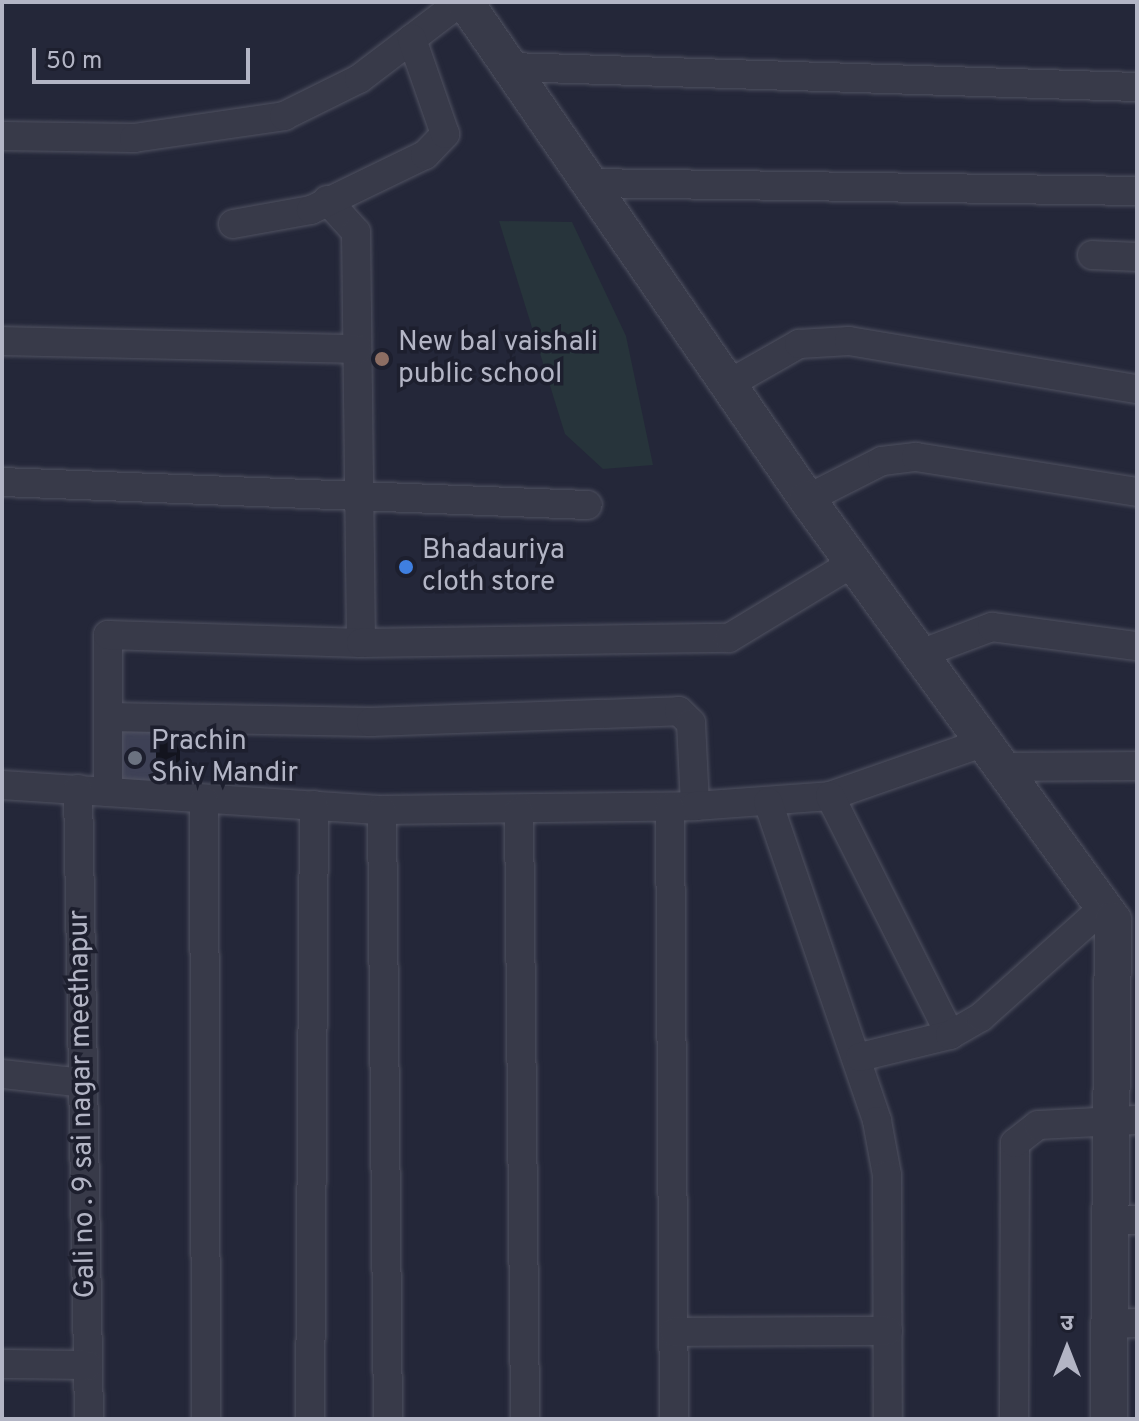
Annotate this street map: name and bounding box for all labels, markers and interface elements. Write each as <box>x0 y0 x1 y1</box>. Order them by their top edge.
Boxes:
scale bar <box>36 32 254 82</box>
text: 50 m <box>46 47 102 77</box>
place label: New bal vaishali public school <box>398 326 598 392</box>
marker: New bal vaishali public school <box>373 350 391 368</box>
place label: Bhadauriya cloth store <box>422 534 565 600</box>
marker: Bhadauriya cloth store <box>397 558 415 576</box>
place label: Prachin Shiv Mandir <box>151 725 298 791</box>
marker: Prachin Shiv Mandir <box>126 749 144 767</box>
street label: Gali no . 9 sai nagar meethapur <box>63 909 103 1299</box>
north arrow <box>1027 1309 1107 1389</box>
text: उ <box>1061 1311 1073 1338</box>

